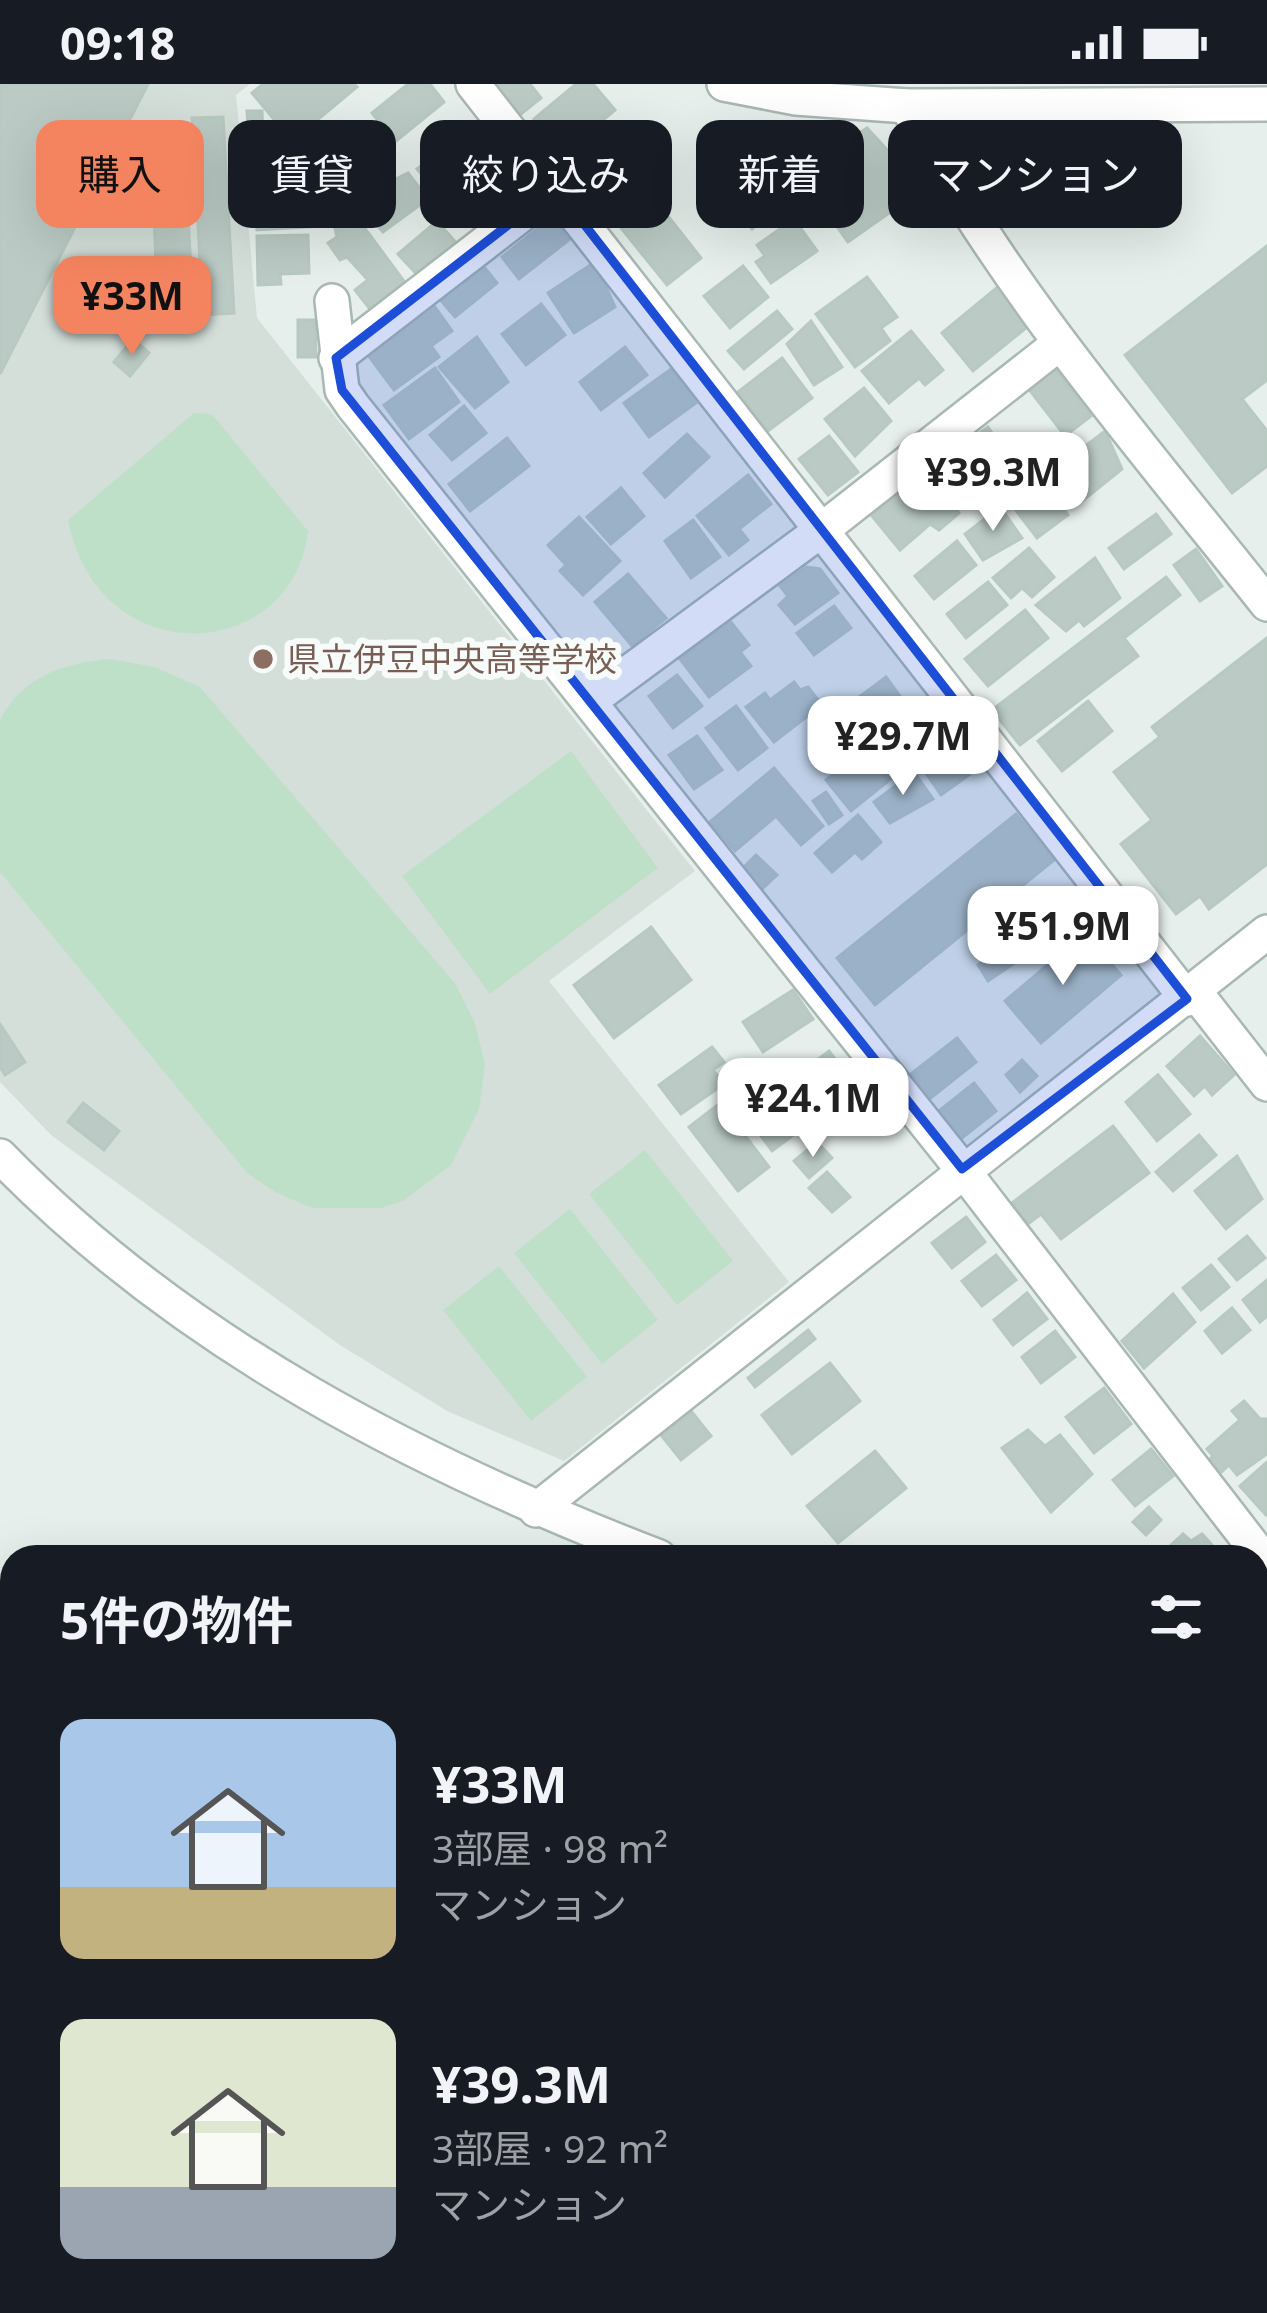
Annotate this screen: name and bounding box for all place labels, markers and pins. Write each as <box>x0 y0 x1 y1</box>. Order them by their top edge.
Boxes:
pin: ¥33M <box>61 256 203 358</box>
pin: ¥39.3M <box>895 432 1091 534</box>
place label: 県立伊豆中央高等学校 <box>287 636 617 681</box>
marker: 県立伊豆中央高等学校 <box>250 646 276 672</box>
pin: ¥29.7M <box>805 696 1001 798</box>
pin: ¥51.9M <box>965 886 1161 988</box>
pin: ¥24.1M <box>715 1058 911 1160</box>

